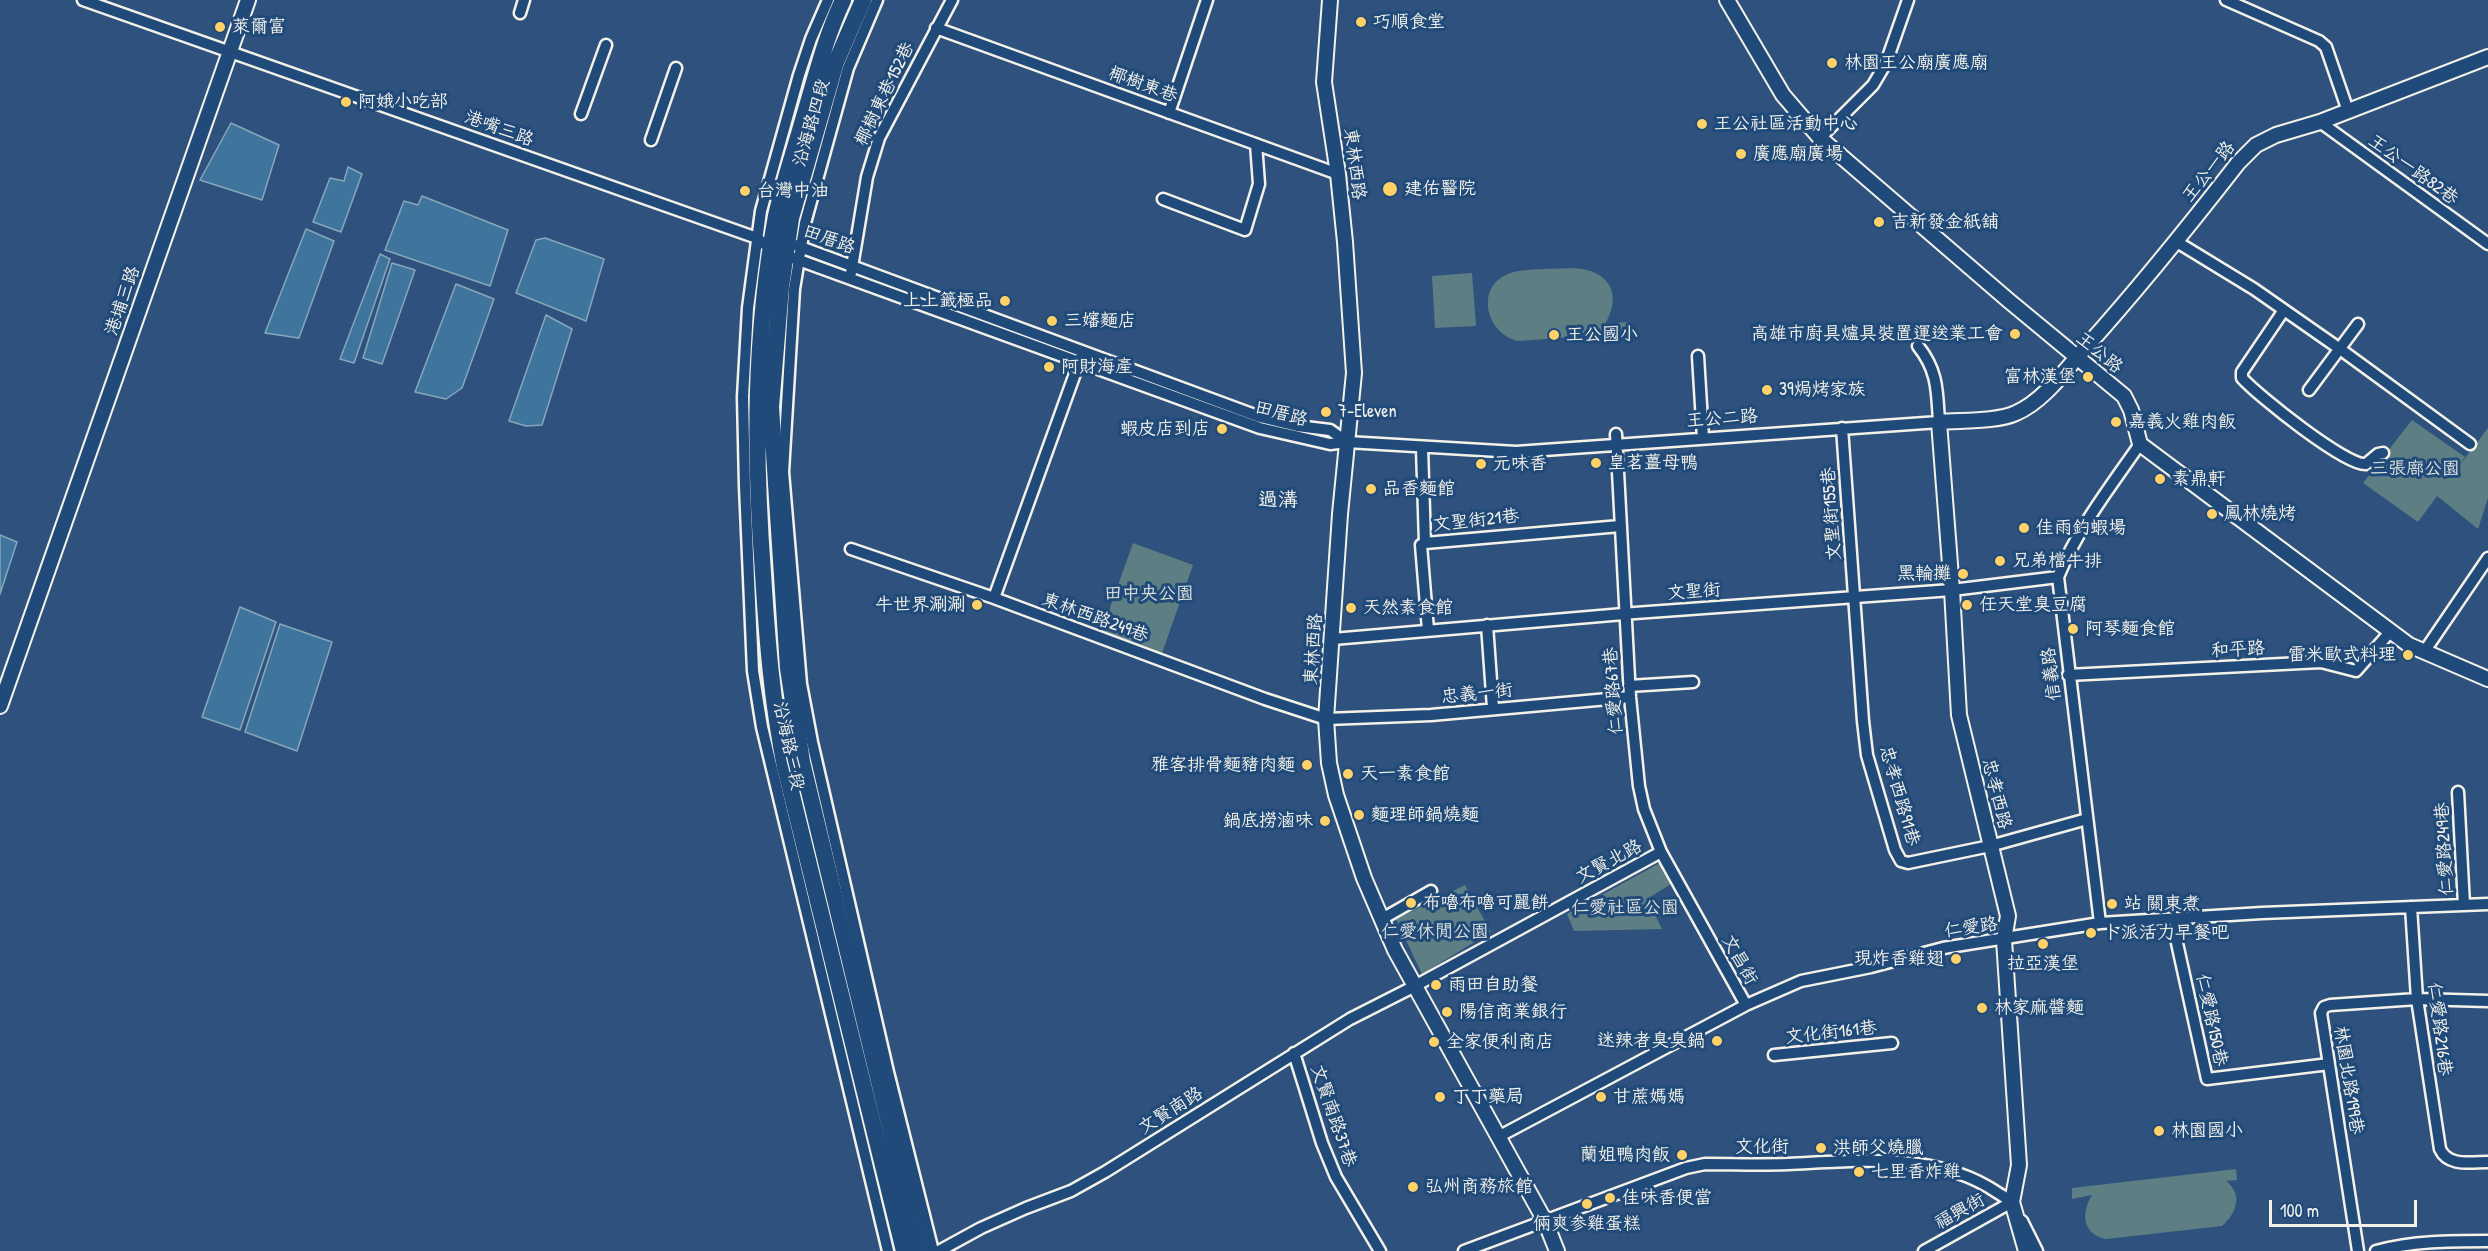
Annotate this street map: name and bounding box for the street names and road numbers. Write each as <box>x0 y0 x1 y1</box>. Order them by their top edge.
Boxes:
street label: 椰樹東巷152巷 <box>851 39 919 149</box>
street label: 椰樹東巷 <box>1105 63 1181 107</box>
street label: 沿海路四段 <box>789 77 835 169</box>
street label: 港嘴三路 <box>461 107 537 151</box>
street label: 東林西路 <box>1339 127 1369 201</box>
street label: 王公一路82巷 <box>2364 130 2462 210</box>
street label: 王公一路 <box>2178 137 2240 207</box>
street label: 田厝路 <box>800 221 858 259</box>
street label: 港埔三路 <box>101 263 145 339</box>
street label: 王公路 <box>2071 328 2127 378</box>
street label: 田厝路 <box>1252 397 1310 431</box>
street label: 王公二路 <box>1685 406 1759 432</box>
street label: 文聖街155巷 <box>1818 466 1846 562</box>
street label: 文聖街21巷 <box>1432 506 1520 536</box>
street label: 文聖街 <box>1666 579 1722 605</box>
street label: 東林西路249巷 <box>1039 589 1151 647</box>
street label: 東林西路 <box>1301 612 1327 686</box>
street label: 和平路 <box>2210 638 2266 662</box>
street label: 仁愛路67巷 <box>1600 646 1628 736</box>
street label: 信義路 <box>2038 646 2066 702</box>
street label: 忠義一街 <box>1440 679 1514 709</box>
street label: 沿海路三段 <box>768 700 808 792</box>
street label: 忠孝西路91巷 <box>1874 743 1924 849</box>
street label: 忠孝西路 <box>1977 756 2015 832</box>
street label: 仁愛路249巷 <box>2432 802 2458 896</box>
street label: 文賢北路 <box>1572 836 1646 888</box>
street label: 仁愛路 <box>1943 914 1999 942</box>
street label: 文昌街 <box>1716 931 1762 989</box>
street label: 仁愛路150巷 <box>2191 972 2231 1068</box>
street label: 仁愛路216巷 <box>2423 981 2455 1077</box>
street label: 文化街161巷 <box>1784 1017 1878 1049</box>
street label: 林園北路199巷 <box>2329 1024 2367 1136</box>
street label: 文賢南路37巷 <box>1305 1062 1361 1170</box>
street label: 文賢南路 <box>1135 1083 1207 1139</box>
street label: 文化街 <box>1735 1136 1789 1158</box>
street label: 福興街 <box>1931 1189 1989 1235</box>

